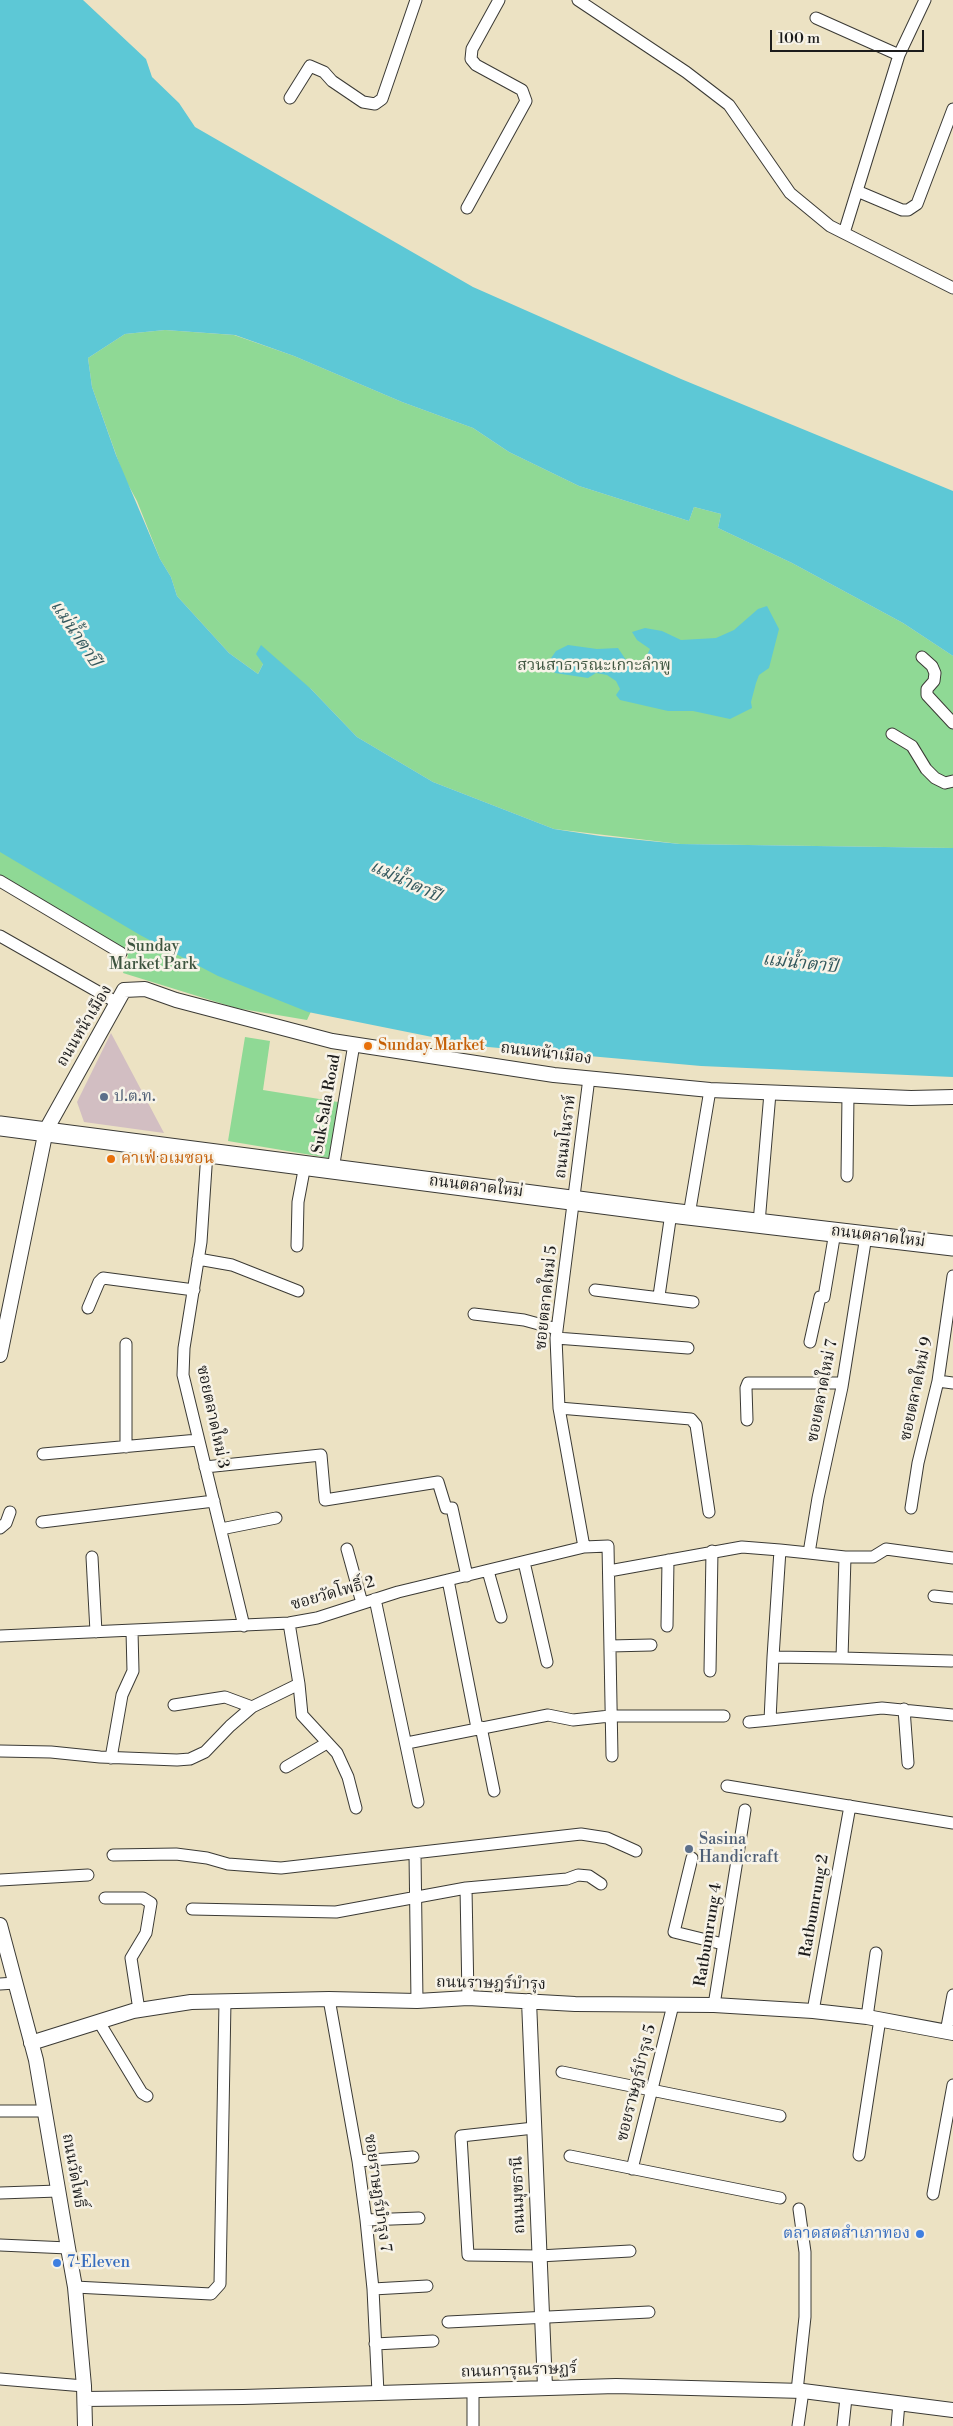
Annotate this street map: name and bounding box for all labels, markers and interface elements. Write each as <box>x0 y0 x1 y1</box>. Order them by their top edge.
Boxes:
scale bar <box>773 20 927 52</box>
text: 100 m <box>778 29 820 48</box>
water label: แม่น้ำตาปี <box>45 597 105 671</box>
park label: สวนสาธารณะเกาะลำพู <box>517 656 671 676</box>
water label: แม่น้ำตาปี <box>366 856 444 908</box>
park label: Sunday Market Park <box>109 937 197 975</box>
water label: แม่น้ำตาปี <box>761 949 839 979</box>
street label: ถนนหน้าเมือง <box>53 982 117 1070</box>
place label: Sunday Market <box>378 1036 485 1056</box>
street label: ถนนหน้าเมือง <box>499 1039 593 1069</box>
marker: Sunday Market <box>362 1040 374 1052</box>
street label: Suk Sala Road <box>309 1053 345 1155</box>
place label: ป.ต.ท. <box>114 1087 156 1107</box>
marker: ป.ต.ท. <box>98 1091 110 1103</box>
street label: ถนนมโนราห์ <box>551 1094 581 1180</box>
place label: คาเฟ่ อเมซอน <box>121 1149 214 1169</box>
marker: คาเฟ่ อเมซอน <box>105 1153 117 1165</box>
street label: ถนนตลาดใหม่ <box>428 1172 524 1202</box>
street label: ถนนตลาดใหม่ <box>830 1222 926 1252</box>
street label: ซอยตลาดใหม่ 5 <box>532 1245 562 1351</box>
street label: ซอยตลาดใหม่ 9 <box>897 1335 937 1443</box>
street label: ซอยตลาดใหม่ 7 <box>804 1338 842 1444</box>
street label: ซอยตลาดใหม่ 3 <box>192 1364 232 1470</box>
street label: ซอยวัดโพธิ์ 2 <box>289 1573 377 1615</box>
place label: Sasina Handicraft <box>699 1830 779 1868</box>
marker: Sasina Handicraft <box>683 1843 695 1855</box>
street label: Ratbumrung 2 <box>796 1853 834 1959</box>
street label: Ratbumrung 4 <box>691 1882 727 1988</box>
street label: ถนนราษฎร์บำรุง <box>436 1973 546 1995</box>
street label: ซอยราษฎร์บำรุง 5 <box>613 2023 661 2143</box>
street label: ถนนวัดโพธิ์ <box>57 2132 89 2210</box>
street label: ซอยราษฎร์บำรุง 7 <box>359 2133 395 2253</box>
street label: ถนนมุขธานี <box>508 2156 530 2234</box>
place label: ตลาดสดสำเภาทอง <box>783 2224 910 2244</box>
marker: ตลาดสดสำเภาทอง <box>914 2228 926 2240</box>
place label: 7-Eleven <box>67 2253 130 2273</box>
marker: 7-Eleven <box>51 2257 63 2269</box>
street label: ถนนการุณราษฏร์ <box>461 2359 577 2383</box>

